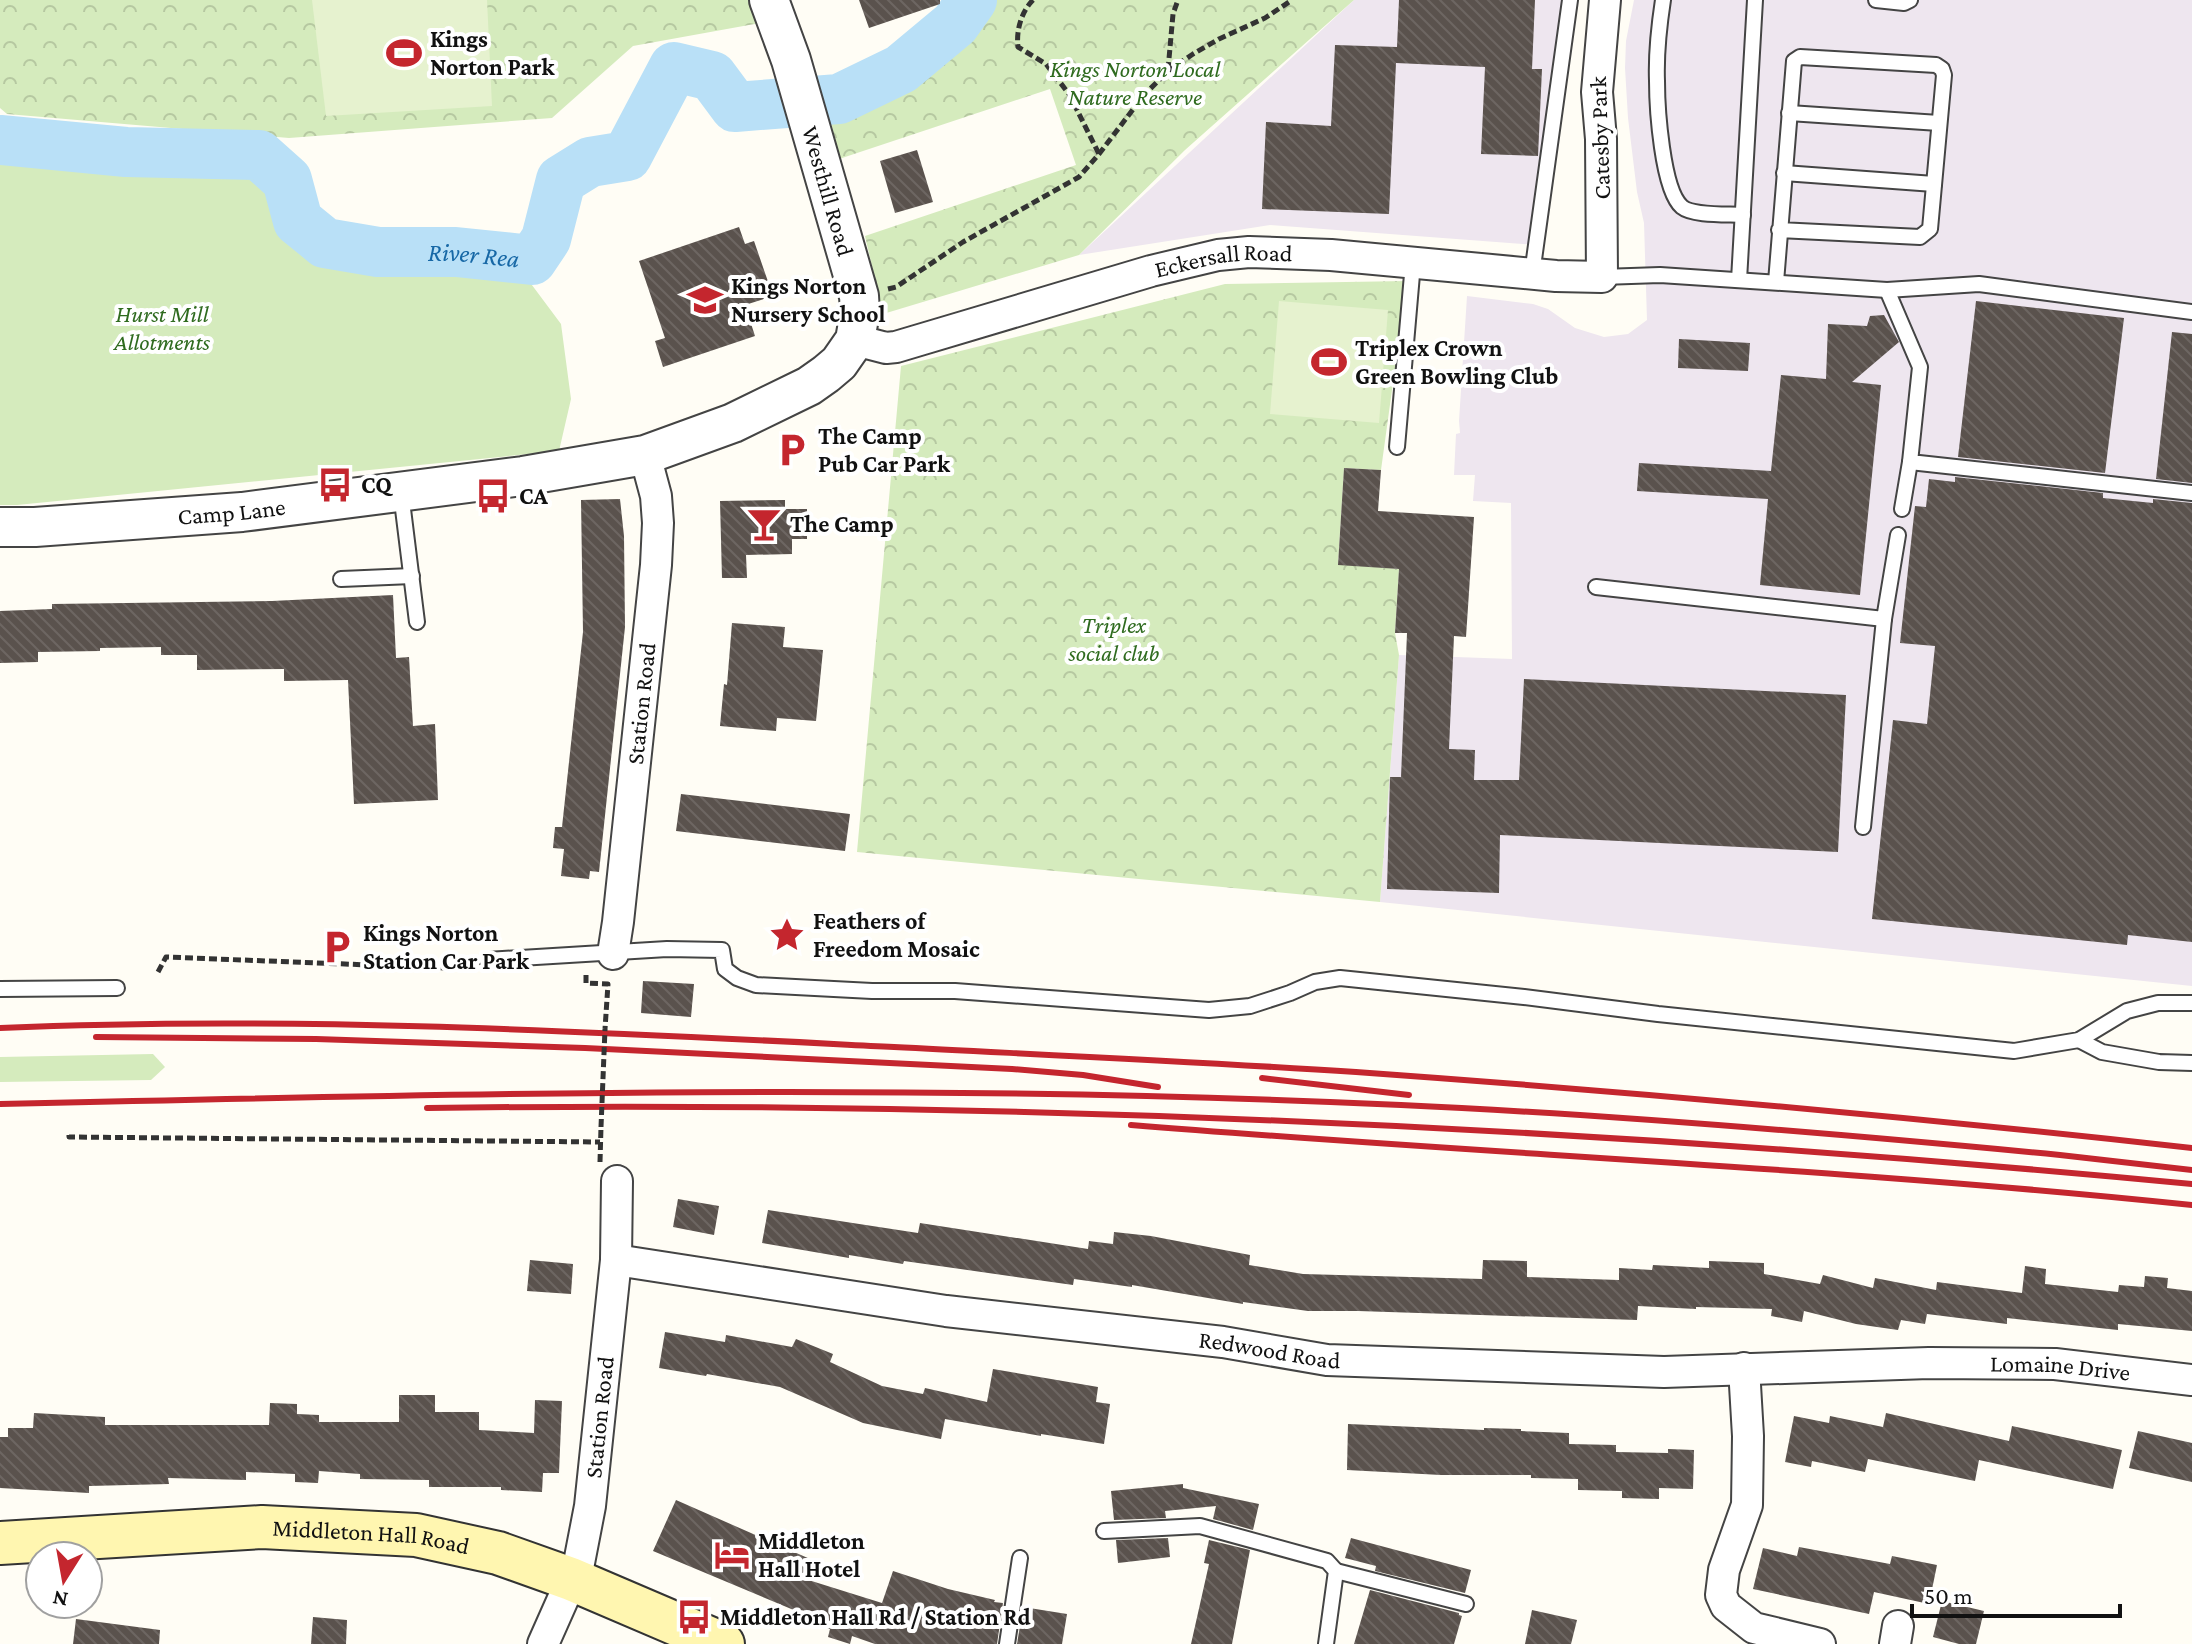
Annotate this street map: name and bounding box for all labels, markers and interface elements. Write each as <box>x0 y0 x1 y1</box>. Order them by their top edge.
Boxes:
place label: Kings Norton Park <box>430 25 555 80</box>
sports icon: Kings Norton Park <box>385 34 423 72</box>
park label: Kings Norton Local Nature Reserve <box>1050 55 1221 110</box>
street label: Catesby Park <box>1584 75 1615 200</box>
street label: Westhill Road <box>797 123 860 259</box>
water label: River Rea <box>428 238 521 274</box>
street label: Eckersall Road <box>1152 238 1293 283</box>
place label: Kings Norton Nursery School <box>731 272 886 327</box>
school or university icon: Kings Norton Nursery School <box>686 281 724 319</box>
park label: Hurst Mill Allotments <box>113 300 211 355</box>
place label: Triplex Crown Green Bowling Club <box>1355 334 1558 389</box>
sports icon: Triplex Crown Green Bowling Club <box>1310 343 1348 381</box>
place label: The Camp Pub Car Park <box>818 422 951 477</box>
parking icon: The Camp Pub Car Park <box>773 431 811 469</box>
bus stop icon: CQ <box>316 466 354 504</box>
place label: CQ <box>361 471 393 498</box>
bus stop icon: CA <box>474 477 512 515</box>
place label: CA <box>519 482 548 509</box>
street label: Camp Lane <box>177 493 287 530</box>
bar icon: The Camp <box>745 505 783 543</box>
place label: The Camp <box>790 510 894 537</box>
park label: Triplex social club <box>1067 611 1160 666</box>
street label: Station Road <box>621 641 661 766</box>
place label: Feathers of Freedom Mosaic <box>813 907 980 962</box>
place icon: Feathers of Freedom Mosaic <box>768 916 806 954</box>
place label: Kings Norton Station Car Park <box>363 919 530 974</box>
parking icon: Kings Norton Station Car Park <box>318 928 356 966</box>
street label: Redwood Road <box>1197 1325 1341 1373</box>
street label: Lomaine Drive <box>1990 1349 2132 1386</box>
street label: Station Road <box>579 1355 619 1479</box>
street label: Middleton Hall Road <box>272 1514 472 1559</box>
place label: Middleton Hall Hotel <box>758 1527 865 1582</box>
hotel icon: Middleton Hall Hotel <box>713 1536 751 1574</box>
north arrow <box>24 1540 104 1620</box>
scale bar <box>1912 1568 2120 1618</box>
text: 50 m <box>1924 1582 1973 1609</box>
text: N <box>51 1585 70 1613</box>
bus stop icon: Middleton Hall Rd / Station Rd <box>675 1598 713 1636</box>
place label: Middleton Hall Rd / Station Rd <box>720 1603 1031 1630</box>

